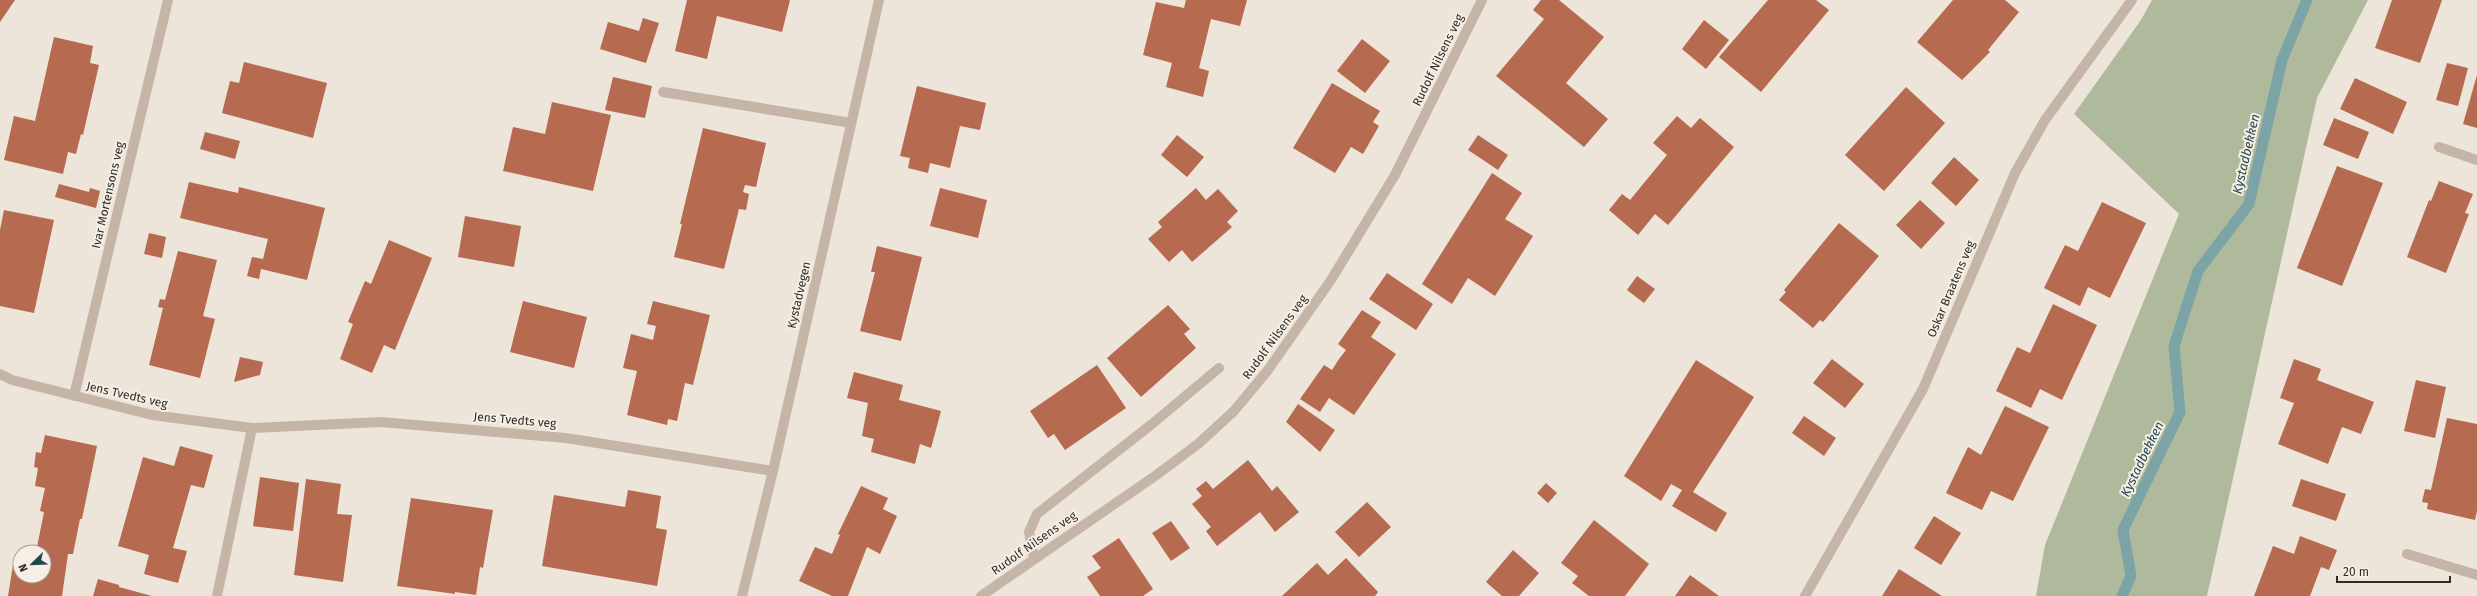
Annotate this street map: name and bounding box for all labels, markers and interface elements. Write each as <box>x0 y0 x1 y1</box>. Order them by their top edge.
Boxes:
street label: Rudolf Nilsens veg <box>1410 11 1467 108</box>
water label: Kystadbekken <box>2229 112 2263 196</box>
street label: Ivar Mortensons veg <box>89 139 127 250</box>
street label: Oskar Braatens veg <box>1924 238 1978 340</box>
street label: Kystadvegen <box>784 260 814 330</box>
street label: Rudolf Nilsens veg <box>1240 291 1311 382</box>
street label: Jens Tvedts veg <box>85 379 170 411</box>
street label: Jens Tvedts veg <box>473 409 558 431</box>
water label: Kystadbekken <box>2117 419 2167 499</box>
street label: Rudolf Nilsens veg <box>989 508 1080 578</box>
north arrow <box>12 544 52 584</box>
scale bar <box>2337 558 2450 584</box>
text: N <box>16 562 31 574</box>
text: 20 m <box>2343 565 2369 579</box>

